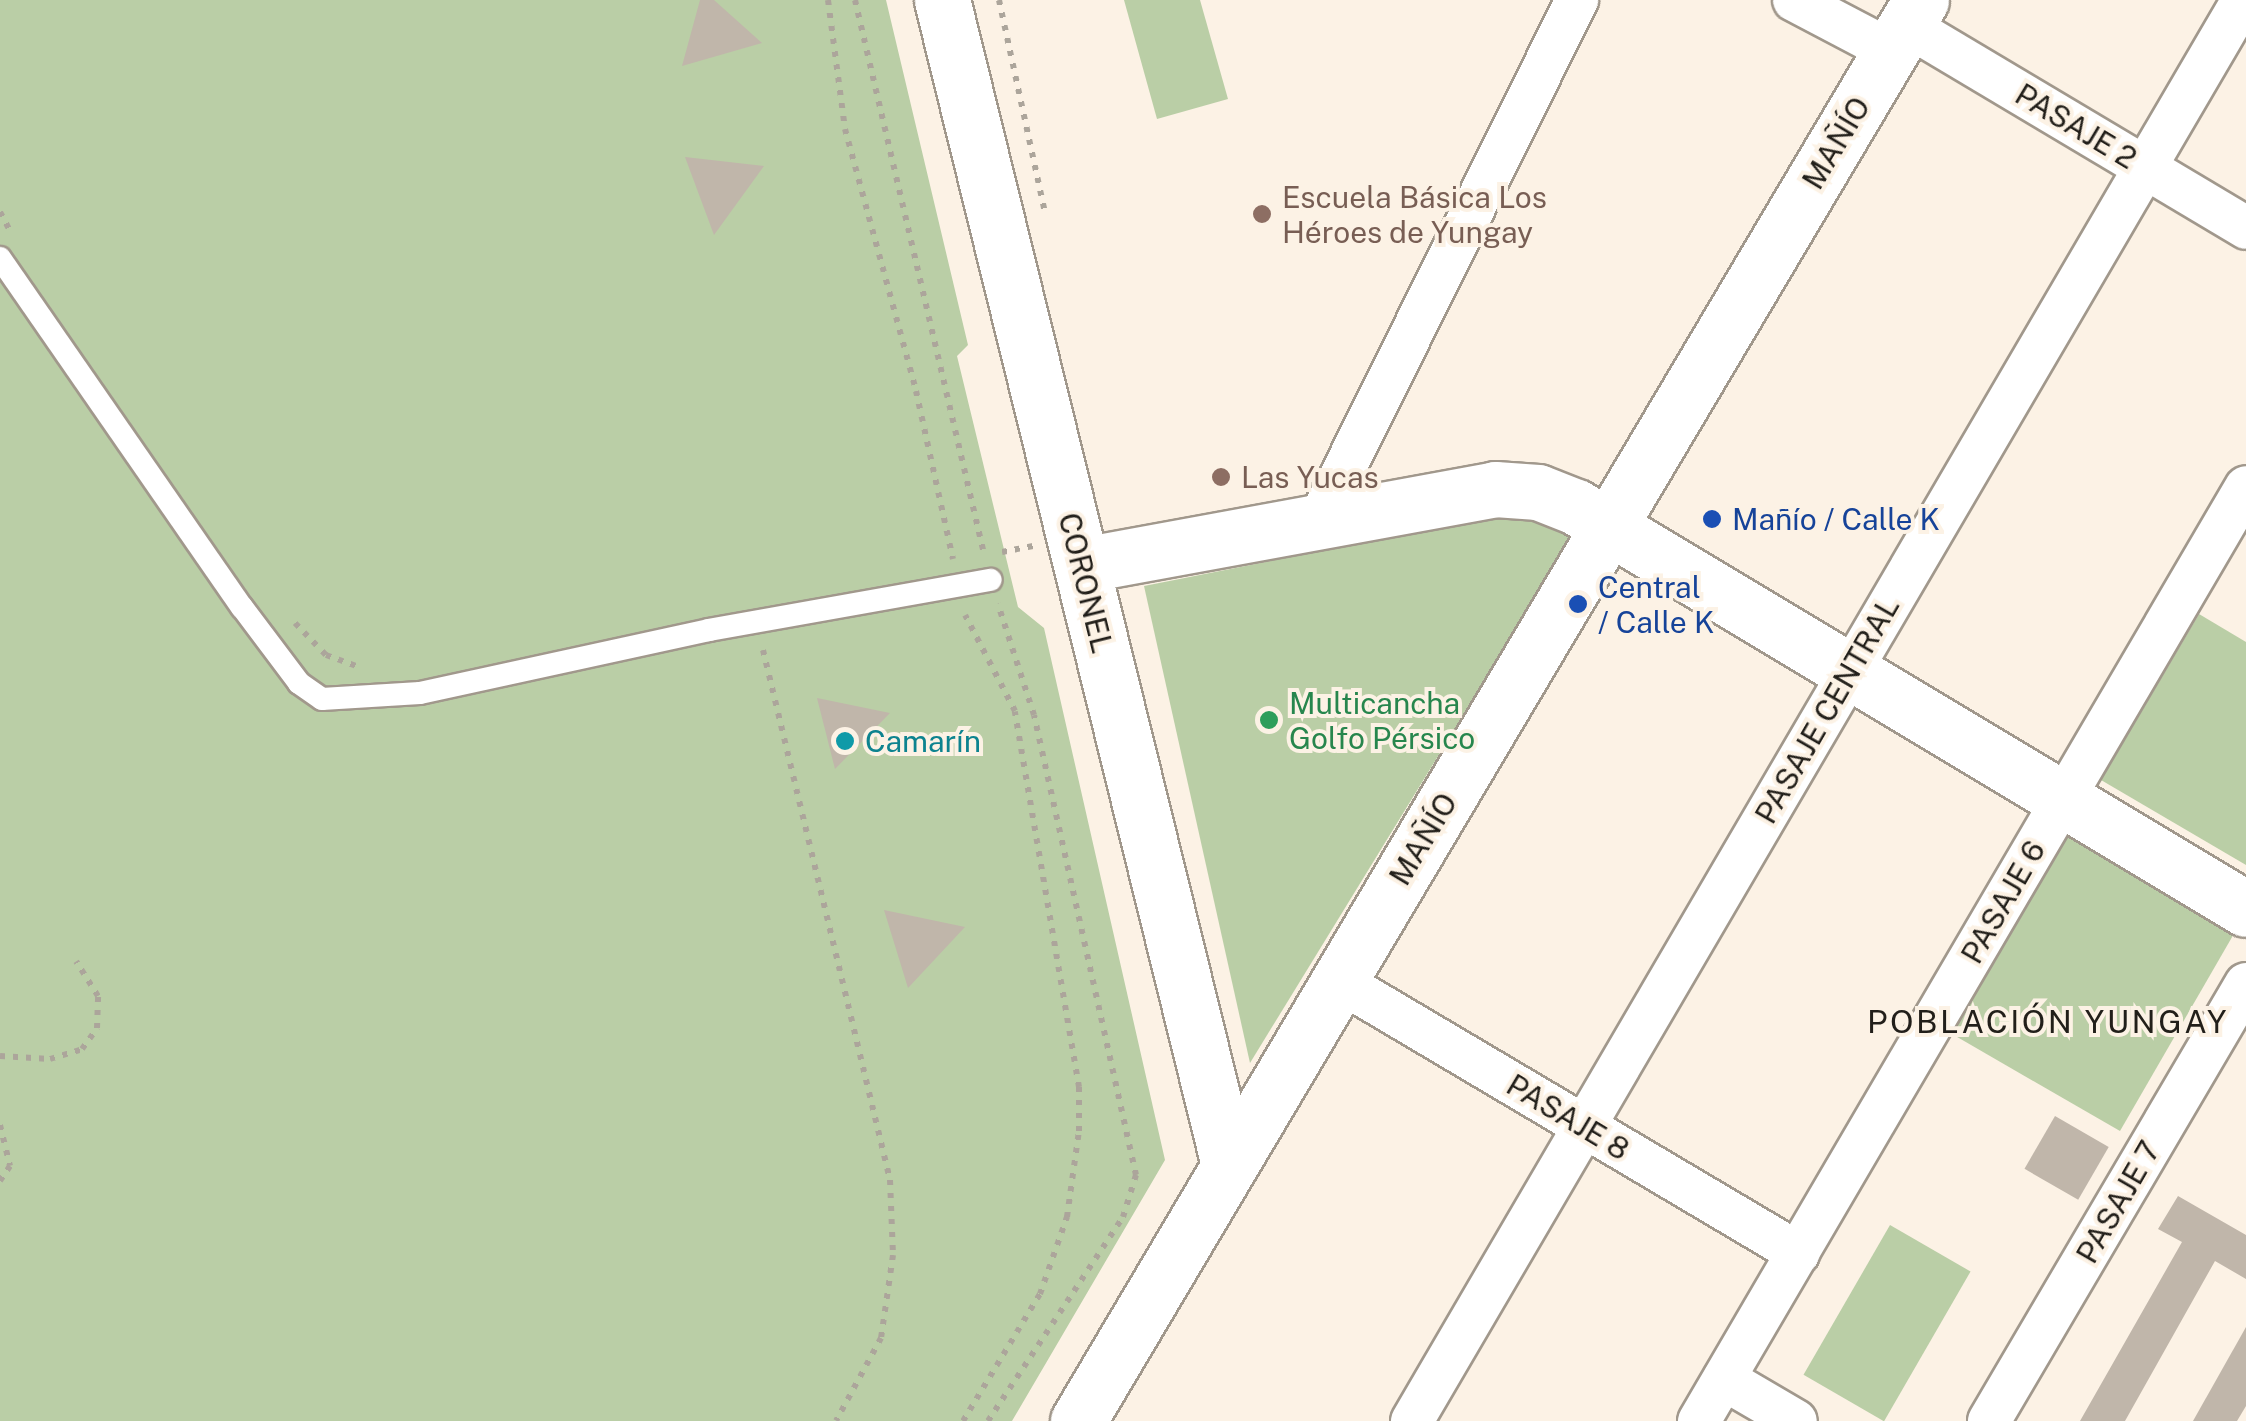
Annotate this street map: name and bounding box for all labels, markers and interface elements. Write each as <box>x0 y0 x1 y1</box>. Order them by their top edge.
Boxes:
street label: PASAJE 2 <box>2009 76 2143 176</box>
street label: MAÑÍO <box>1795 90 1877 196</box>
place label: Escuela Básica Los Héroes de Yungay <box>1282 179 1547 250</box>
marker: Escuela Básica Los Héroes de Yungay <box>1251 203 1273 225</box>
place label: Las Yucas <box>1241 459 1379 495</box>
marker: Las Yucas <box>1210 466 1232 488</box>
place label: Mañío / Calle K <box>1732 501 1940 537</box>
marker: Mañío / Calle K <box>1701 508 1723 530</box>
street label: CORONEL <box>1051 509 1121 657</box>
place label: Central / Calle K <box>1598 569 1715 640</box>
street label: PASAJE CENTRAL <box>1747 590 1907 830</box>
marker: Central / Calle K <box>1567 593 1589 615</box>
place label: Multicancha Golfo Pérsico <box>1289 685 1476 756</box>
marker: Multicancha Golfo Pérsico <box>1258 709 1280 731</box>
place label: Camarín <box>865 723 981 759</box>
marker: Camarín <box>834 730 856 752</box>
street label: MAÑÍO <box>1382 786 1464 892</box>
street label: PASAJE 6 <box>1954 834 2052 970</box>
district label: POBLACIÓN YUNGAY <box>1867 1003 2229 1041</box>
street label: PASAJE 8 <box>1500 1066 1636 1168</box>
street label: PASAJE 7 <box>2069 1135 2167 1269</box>

